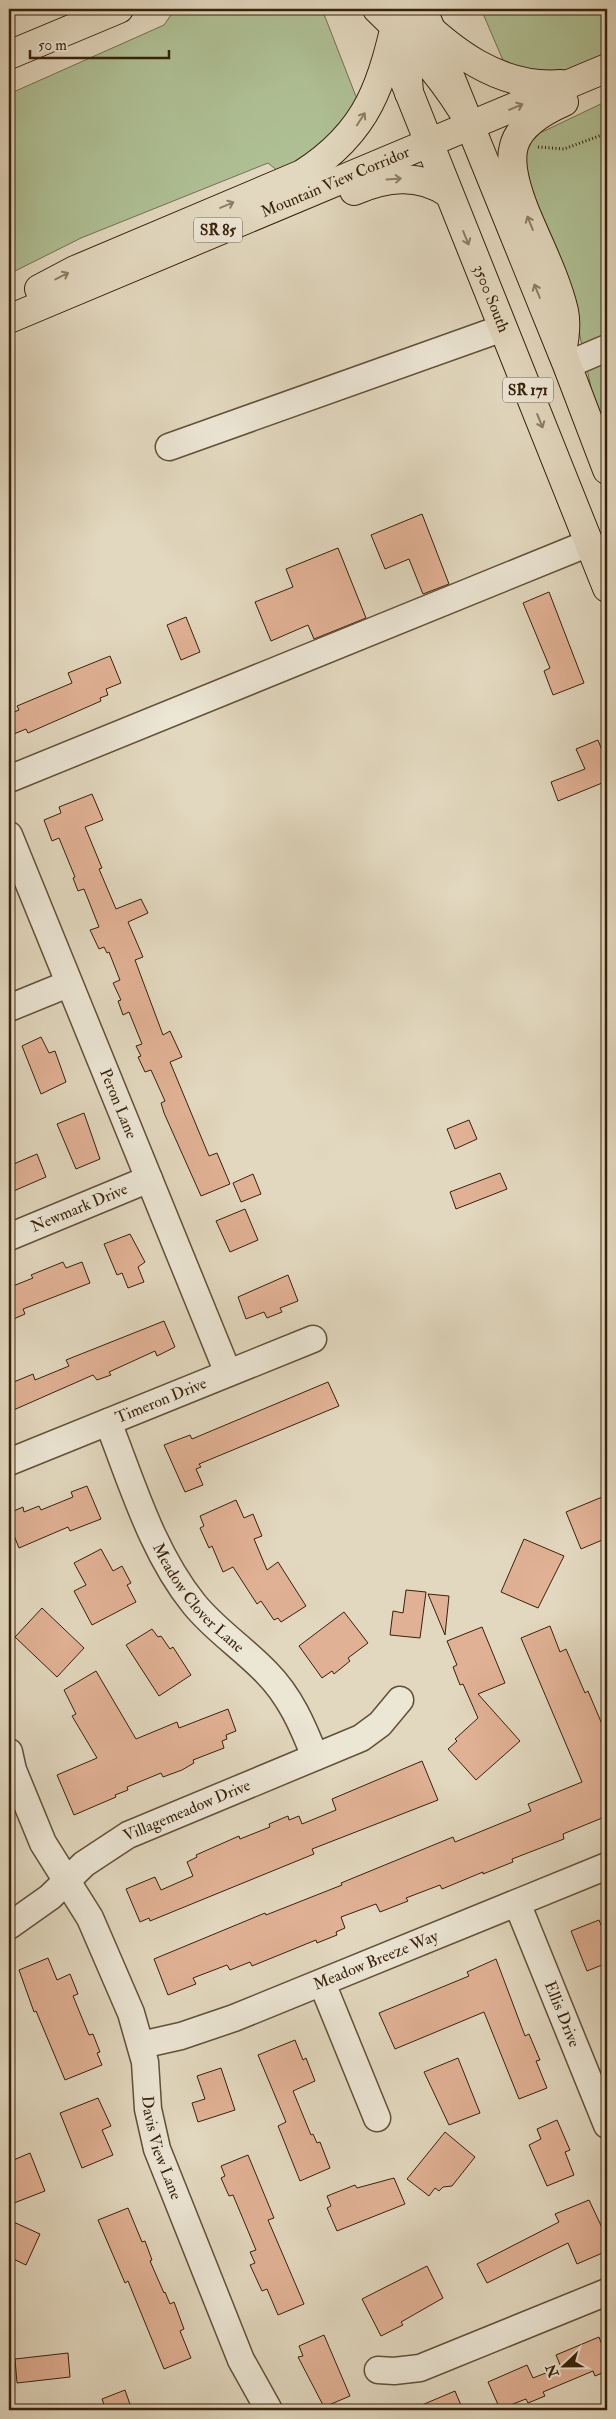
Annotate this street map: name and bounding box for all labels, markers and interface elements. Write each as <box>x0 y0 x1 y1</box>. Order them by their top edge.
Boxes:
scale bar <box>30 28 169 60</box>
text: 50 m <box>38 36 67 55</box>
one-way arrow <box>508 101 523 111</box>
one-way arrow <box>356 112 366 126</box>
street label: Mountain View Corridor <box>258 142 413 222</box>
one-way arrow <box>386 175 402 184</box>
one-way arrow <box>219 200 234 210</box>
one-way arrow <box>524 216 534 231</box>
road number: SR 85 <box>194 218 242 242</box>
one-way arrow <box>462 230 472 245</box>
street label: 3500 South <box>469 262 514 336</box>
one-way arrow <box>54 271 69 281</box>
one-way arrow <box>532 284 542 299</box>
road number: SR 171 <box>503 378 553 402</box>
one-way arrow <box>536 413 545 428</box>
street label: Peron Lane <box>95 1066 142 1142</box>
street label: Newmark Drive <box>28 1179 131 1237</box>
street label: Timeron Drive <box>112 1373 210 1428</box>
street label: Meadow Clover Lane <box>148 1540 249 1657</box>
street label: Villagemeadow Drive <box>120 1775 254 1846</box>
street label: Meadow Breeze Way <box>310 1926 442 1995</box>
street label: Ellis Drive <box>540 1978 585 2050</box>
street label: Davis View Lane <box>137 2095 186 2203</box>
north arrow <box>538 2342 588 2392</box>
text: N <box>542 2361 563 2381</box>

